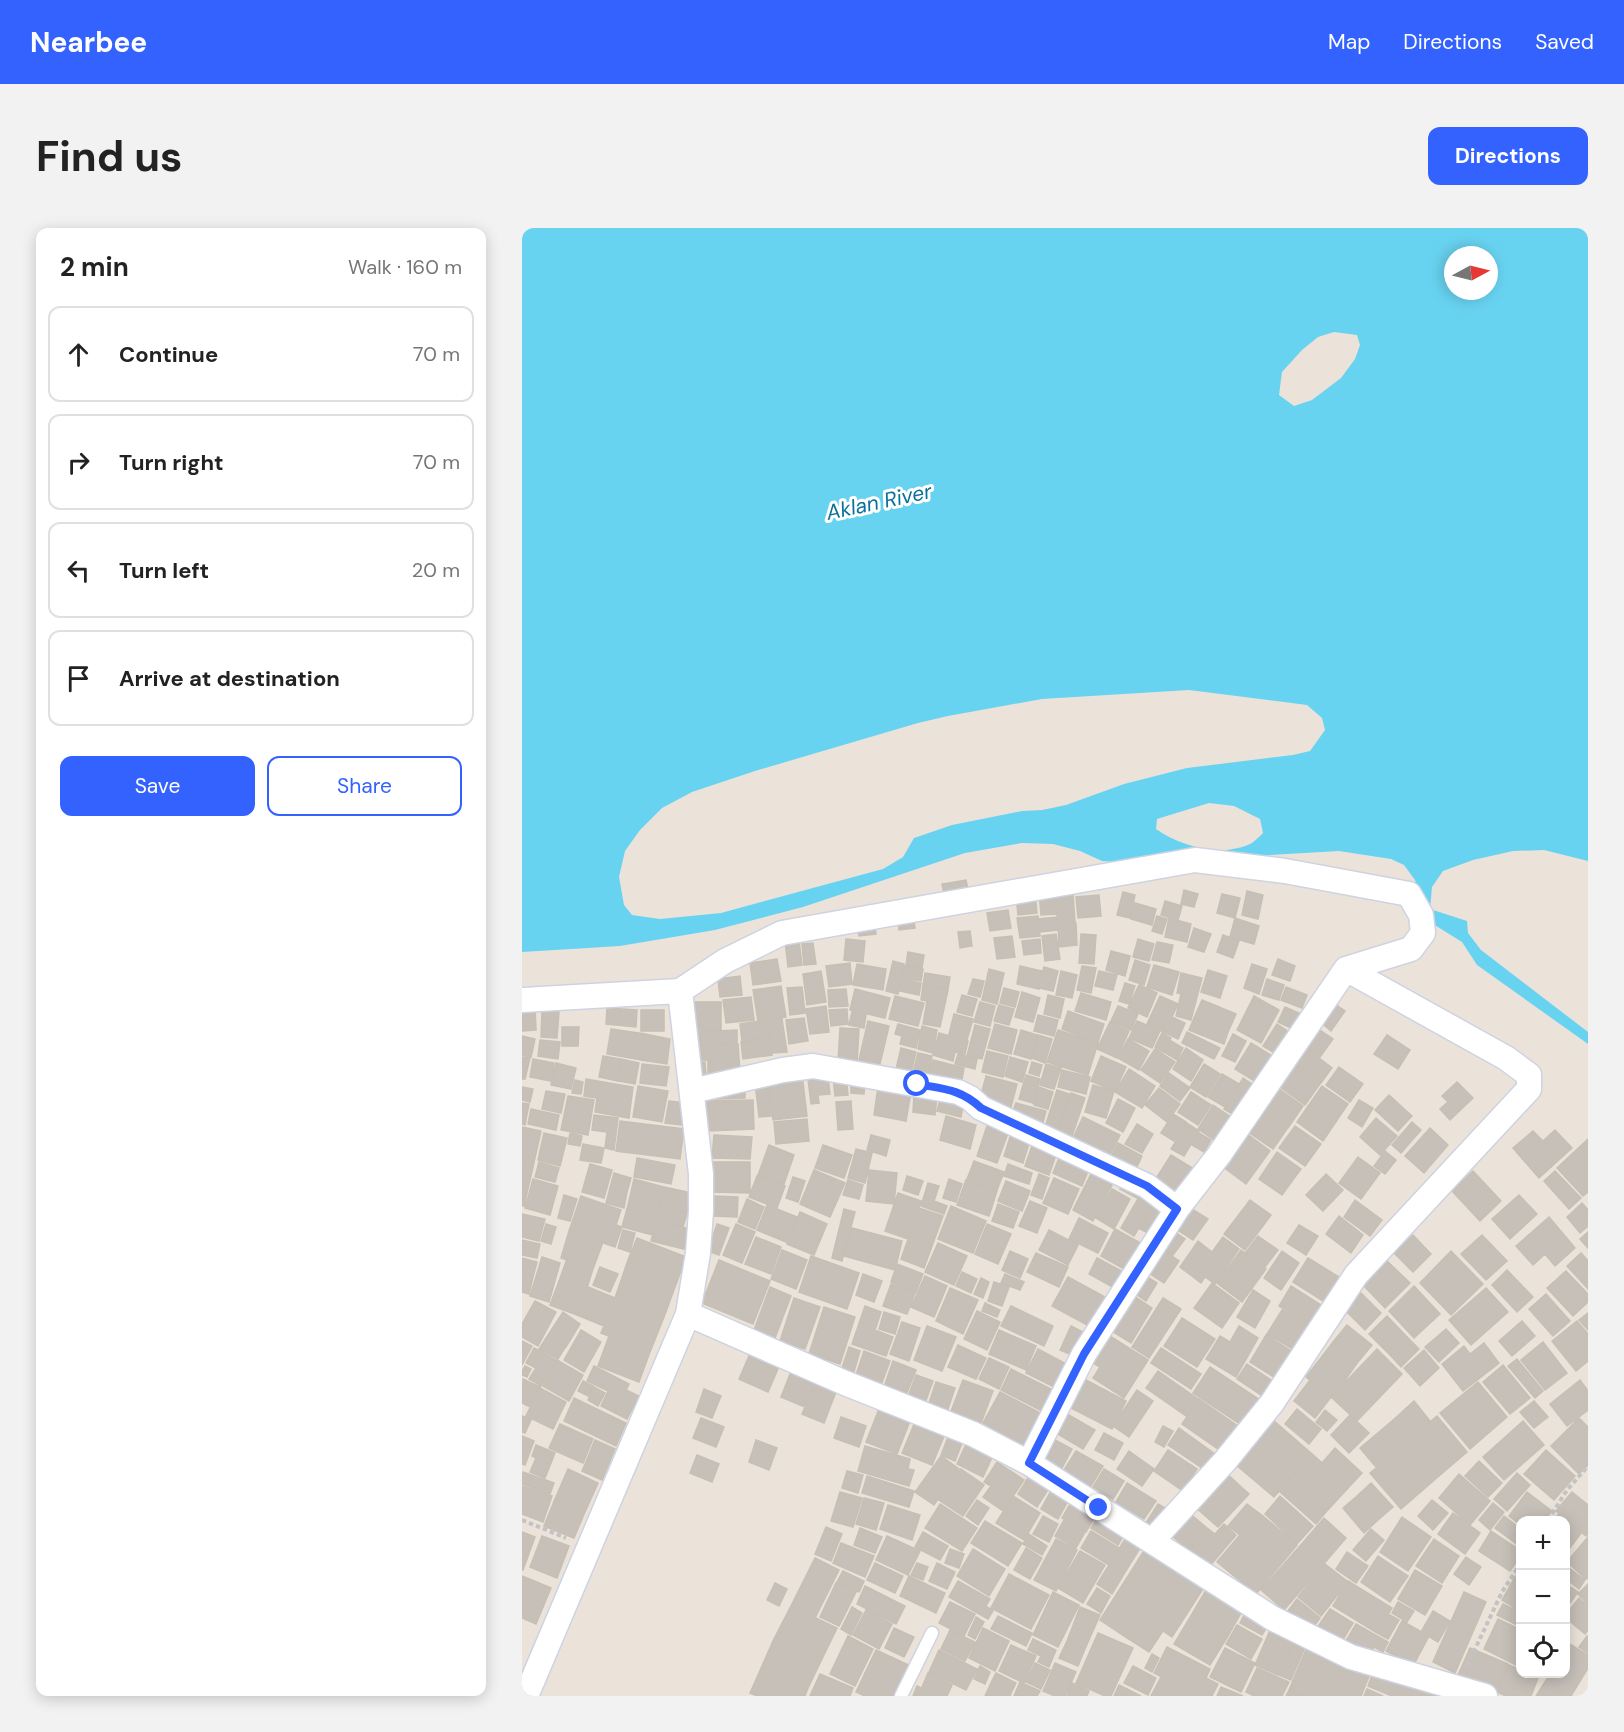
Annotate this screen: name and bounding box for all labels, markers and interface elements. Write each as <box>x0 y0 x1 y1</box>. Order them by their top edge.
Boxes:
text: Nearbee <box>30 24 147 61</box>
text: Map <box>1328 28 1370 56</box>
text: Directions <box>1403 28 1502 56</box>
text: Saved <box>1535 28 1594 56</box>
button: Directions <box>1428 127 1588 185</box>
text: Find us <box>36 129 182 184</box>
north arrow <box>1444 246 1498 300</box>
text: 2 min <box>60 250 129 284</box>
text: Walk · 160 m <box>348 254 462 280</box>
icon: ahead <box>62 338 95 371</box>
text: Continue <box>119 340 218 369</box>
text: 70 m <box>413 341 460 367</box>
icon: right <box>62 446 95 479</box>
text: Turn right <box>119 448 224 477</box>
text: 70 m <box>413 449 460 475</box>
water label: Aklan River <box>823 477 936 527</box>
icon: left <box>62 554 95 587</box>
text: Turn left <box>119 556 209 585</box>
text: 20 m <box>412 557 460 583</box>
icon: arrive <box>62 662 95 695</box>
text: Arrive at destination <box>119 664 340 693</box>
button: Save <box>60 756 255 816</box>
button: Share <box>267 756 462 816</box>
route start <box>903 1070 929 1096</box>
route end <box>1085 1494 1111 1520</box>
map controls <box>1516 1516 1570 1678</box>
button: + <box>1516 1516 1570 1570</box>
button: − <box>1516 1570 1570 1624</box>
button: locate <box>1516 1624 1570 1678</box>

